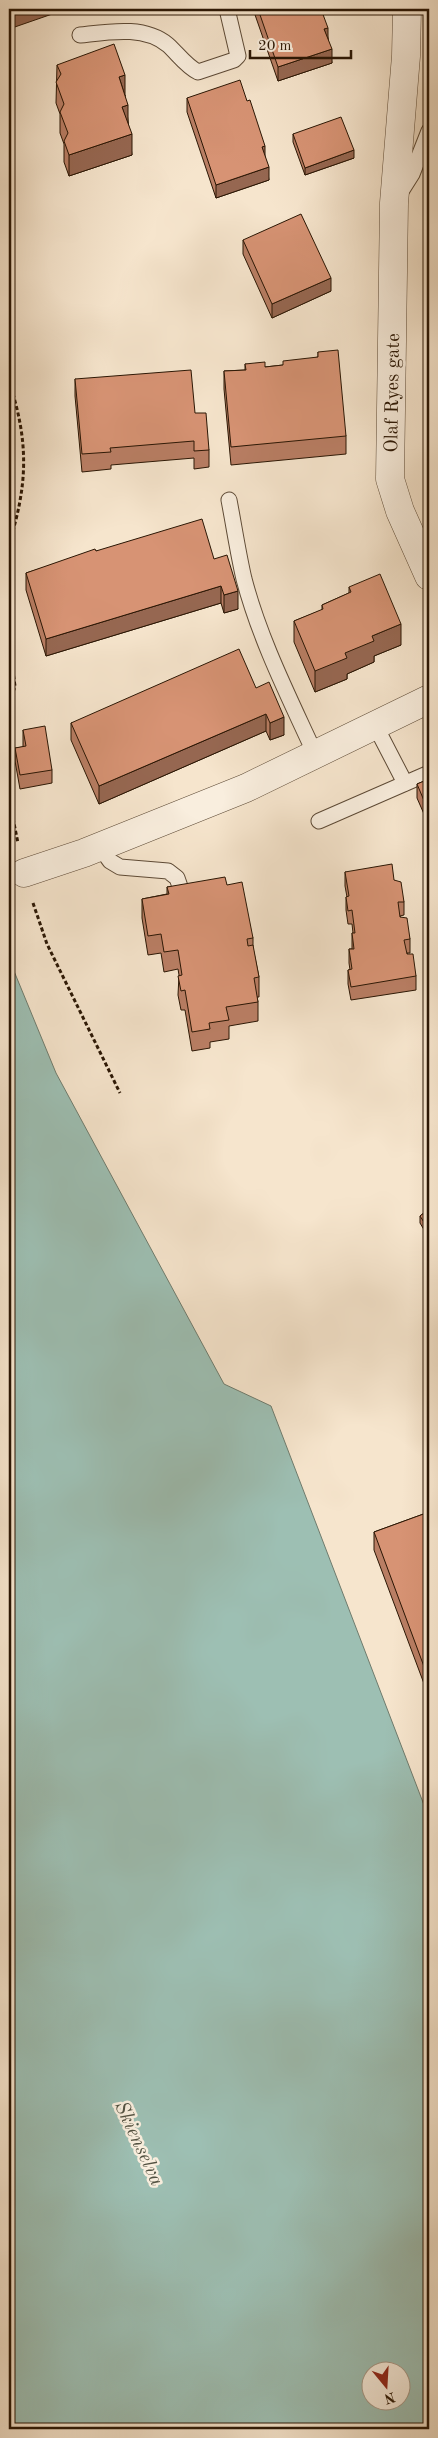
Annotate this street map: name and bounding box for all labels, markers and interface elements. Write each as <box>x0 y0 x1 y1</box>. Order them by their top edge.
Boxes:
scale bar <box>250 28 352 60</box>
text: 20 m <box>258 39 292 54</box>
street label: Olaf Ryes gate <box>383 333 404 453</box>
water label: Skienselva <box>110 2098 167 2190</box>
north arrow <box>360 2360 410 2410</box>
text: N <box>382 2389 397 2406</box>

